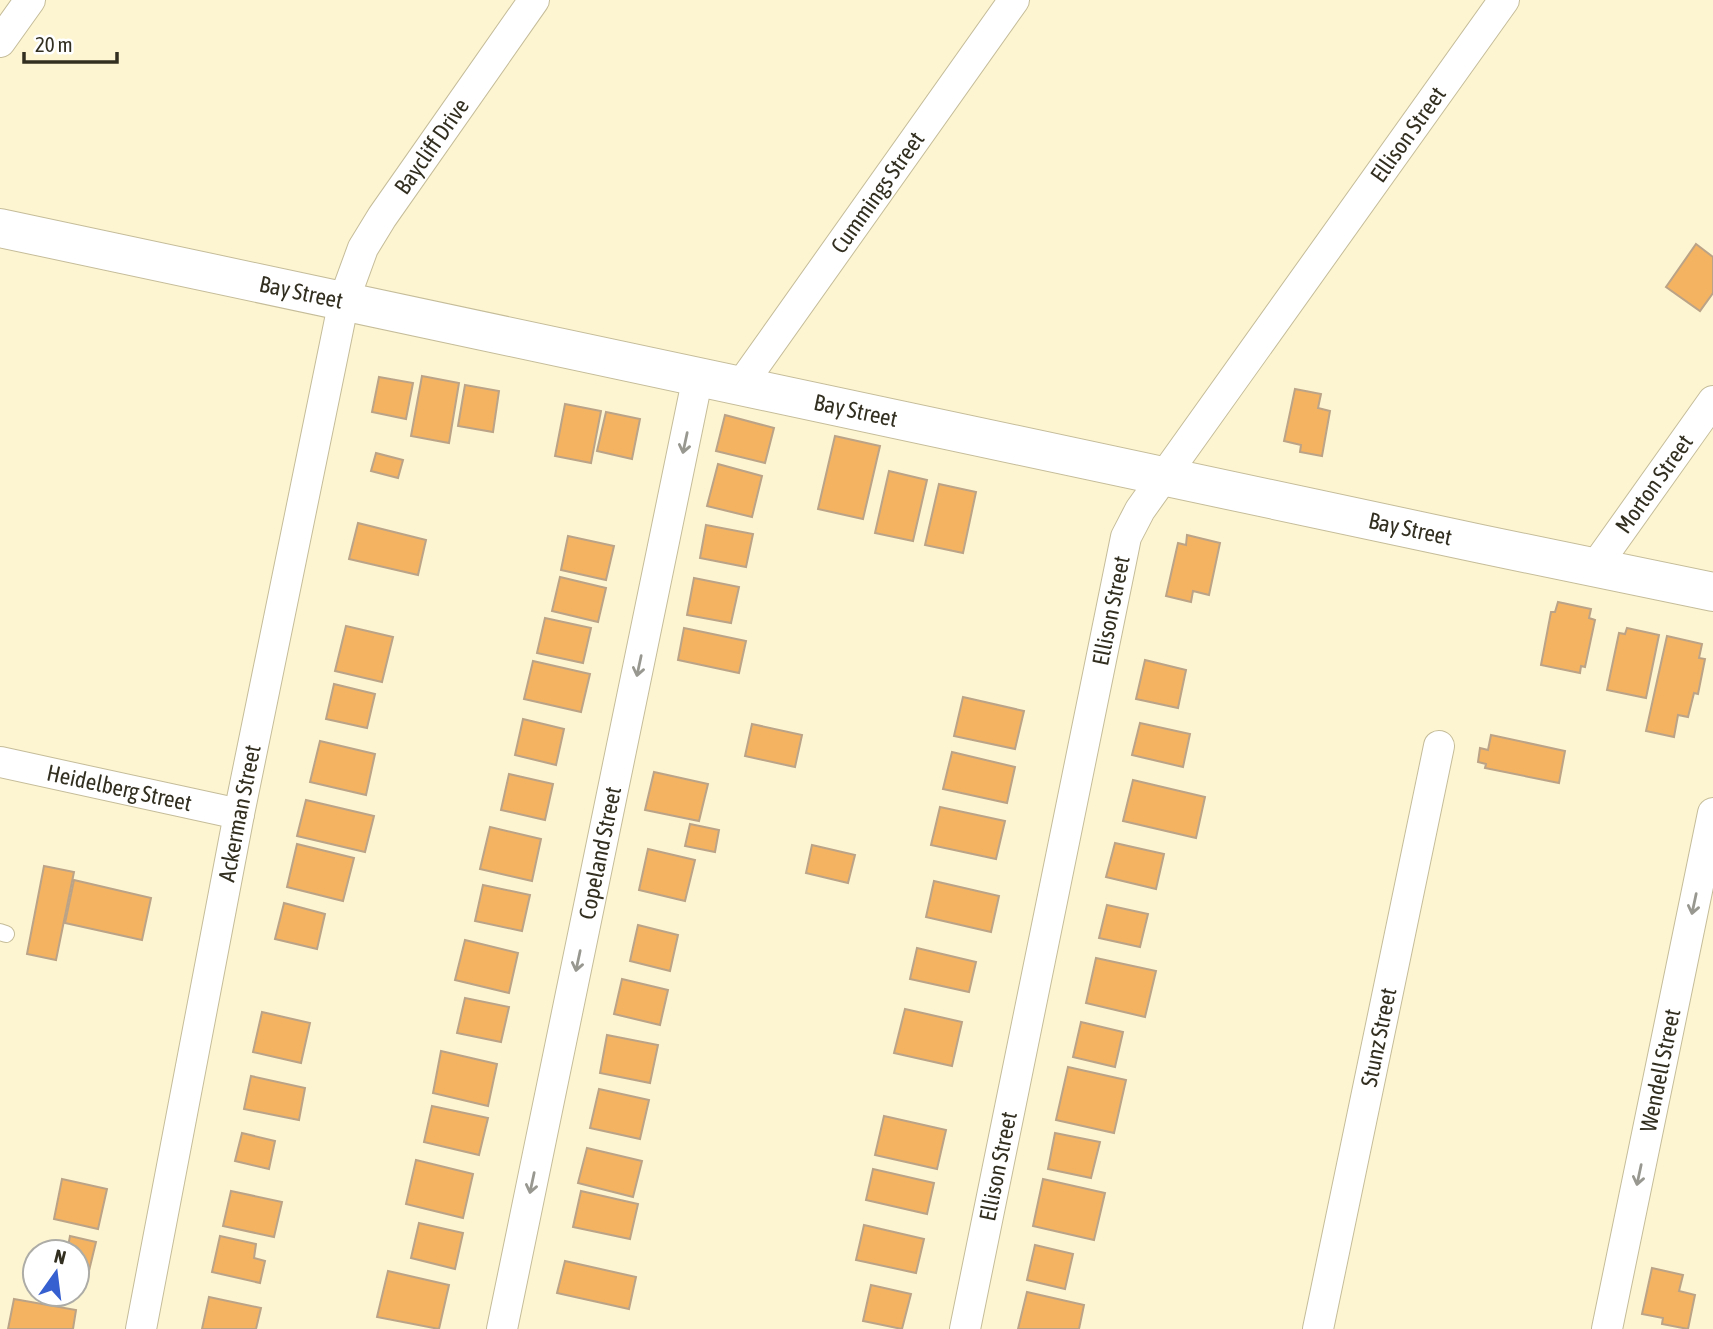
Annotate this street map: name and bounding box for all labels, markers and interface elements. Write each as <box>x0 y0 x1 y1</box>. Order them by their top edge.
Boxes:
scale bar <box>24 21 117 65</box>
text: 20 m <box>35 32 73 56</box>
street label: Ellison Street <box>1365 82 1451 187</box>
street label: Baycliff Drive <box>389 93 474 199</box>
street label: Cummings Street <box>826 127 929 258</box>
street label: Bay Street <box>257 271 345 314</box>
street label: Bay Street <box>812 389 900 432</box>
street label: Morton Street <box>1610 430 1698 538</box>
one-way arrow <box>677 431 691 454</box>
street label: Bay Street <box>1366 507 1454 550</box>
street label: Ellison Street <box>1087 554 1135 668</box>
one-way arrow <box>631 654 645 677</box>
street label: Ackerman Street <box>213 743 266 884</box>
street label: Heidelberg Street <box>44 760 194 816</box>
street label: Copeland Street <box>574 784 626 922</box>
one-way arrow <box>1687 892 1701 915</box>
one-way arrow <box>570 949 584 972</box>
street label: Stunz Street <box>1356 985 1401 1089</box>
street label: Wendell Street <box>1635 1007 1685 1134</box>
street label: Ellison Street <box>974 1109 1022 1223</box>
one-way arrow <box>1631 1163 1645 1186</box>
one-way arrow <box>525 1171 539 1194</box>
north arrow <box>21 1238 91 1308</box>
text: N <box>52 1244 68 1269</box>

